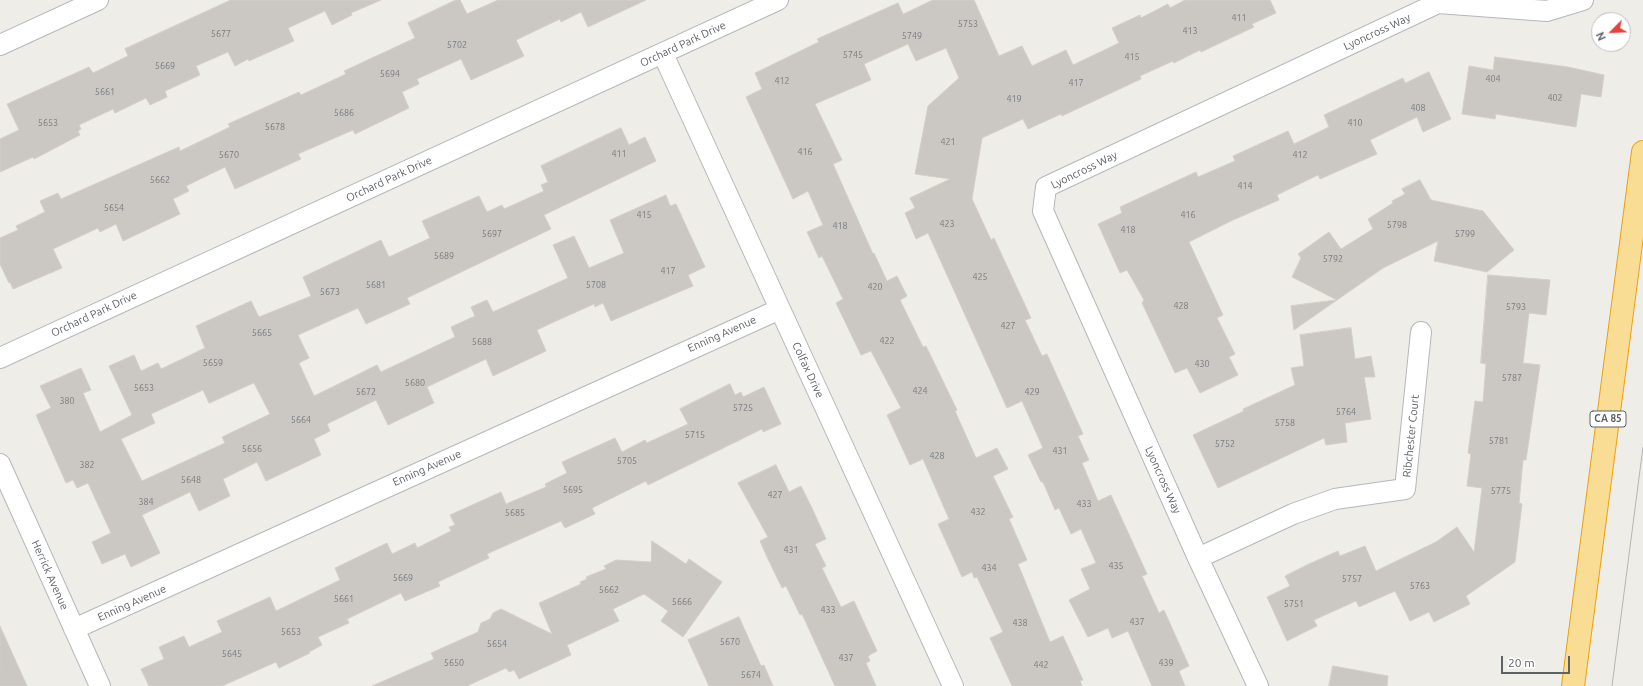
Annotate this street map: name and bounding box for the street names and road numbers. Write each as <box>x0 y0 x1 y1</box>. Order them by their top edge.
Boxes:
street label: Lyoncross Way <box>1342 11 1412 53</box>
street label: Orchard Park Drive <box>638 18 728 70</box>
street label: Lyoncross Way <box>1049 148 1119 192</box>
street label: Orchard Park Drive <box>344 153 434 205</box>
street label: Orchard Park Drive <box>49 288 139 340</box>
street label: Enning Avenue <box>686 313 758 355</box>
street label: Colfax Drive <box>789 340 827 400</box>
street label: Ribchester Court <box>1400 394 1422 478</box>
road number: CA 85 <box>1590 411 1626 427</box>
street label: Lyoncross Way <box>1142 444 1184 516</box>
street label: Enning Avenue <box>391 447 463 489</box>
street label: Herrick Avenue <box>29 538 71 612</box>
street label: Enning Avenue <box>96 582 168 624</box>

